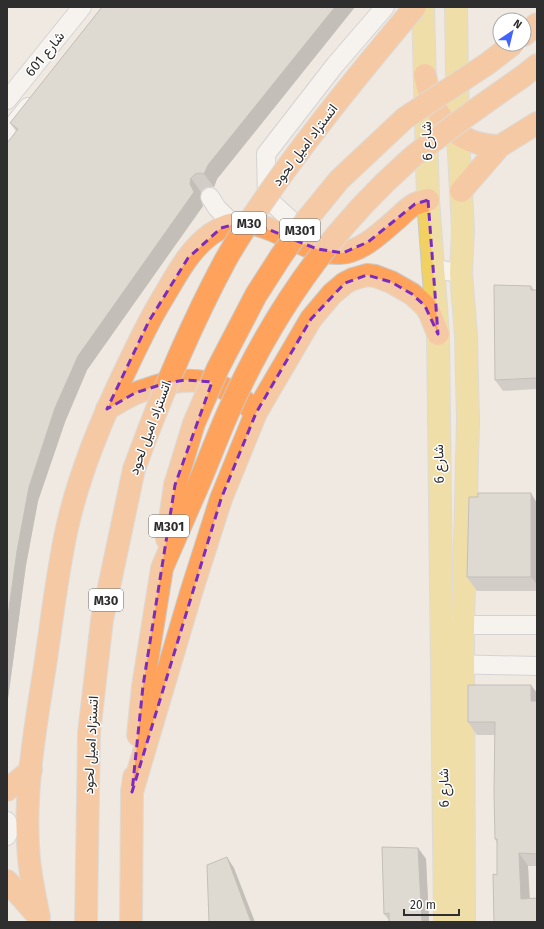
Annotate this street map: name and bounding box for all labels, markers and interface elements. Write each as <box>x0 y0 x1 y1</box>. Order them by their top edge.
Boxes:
north arrow <box>492 12 532 52</box>
text: N <box>511 17 524 32</box>
street label: شارع 601 <box>22 28 70 81</box>
street label: اتستراد اميل لحود <box>269 101 341 189</box>
street label: شارع 6 <box>418 121 438 161</box>
road number: M30 <box>232 212 266 234</box>
road number: M301 <box>280 219 320 241</box>
street label: اتستراد اميل لحود <box>125 379 175 477</box>
street label: شارع 6 <box>430 444 450 484</box>
road number: M301 <box>149 515 189 537</box>
road number: M30 <box>89 589 123 611</box>
street label: اتستراد اميل لحود <box>80 695 102 795</box>
street label: شارع 6 <box>435 768 455 808</box>
scale bar <box>404 891 459 917</box>
text: 20 m <box>410 898 436 912</box>

